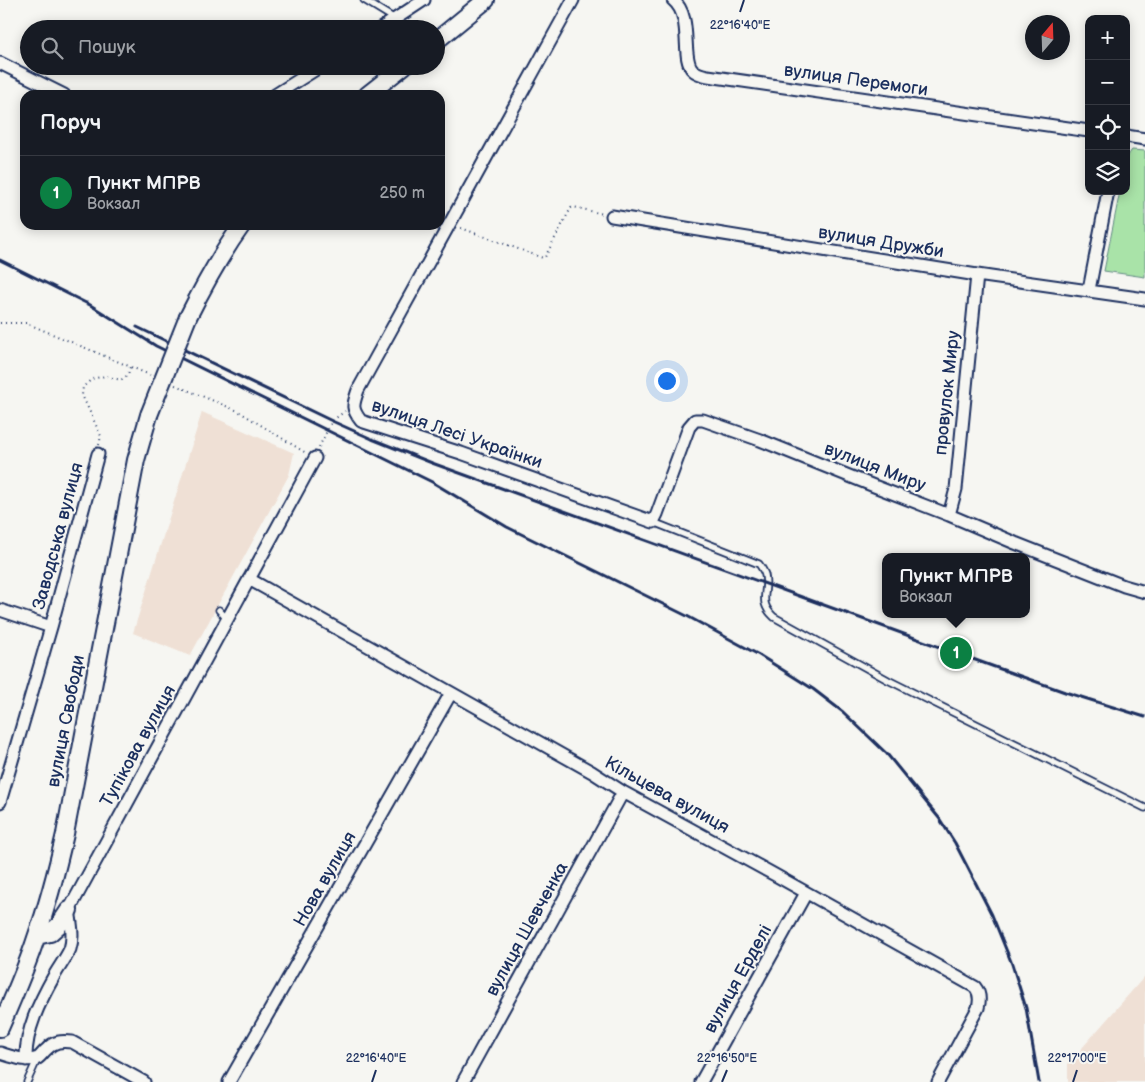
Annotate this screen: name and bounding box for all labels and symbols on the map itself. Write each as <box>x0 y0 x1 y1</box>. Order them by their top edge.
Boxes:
north arrow <box>1025 15 1070 60</box>
text: 22°16'40"E <box>710 18 770 33</box>
street label: вулиця Перемоги <box>783 59 929 101</box>
street label: вулиця Дружби <box>817 222 945 262</box>
street label: провулок Миру <box>930 329 964 456</box>
your location <box>654 368 680 394</box>
street label: вулиця Лесі Українки <box>369 395 545 473</box>
street label: вулиця Миру <box>821 438 929 496</box>
street label: Заводська вулиця <box>28 460 88 612</box>
pin: 1 <box>940 634 972 672</box>
street label: вулиця Свободи <box>43 653 89 789</box>
street label: Тупікова вулиця <box>96 682 180 810</box>
street label: Кільцева вулиця <box>601 752 733 838</box>
street label: Нова вулиця <box>289 828 361 930</box>
street label: вулиця Шевченка <box>482 858 573 1000</box>
street label: вулиця Ерделі <box>700 921 776 1037</box>
text: 22°16'40"E <box>346 1051 406 1066</box>
text: 22°16'50"E <box>697 1051 757 1066</box>
text: 22°17'00"E <box>1047 1051 1107 1066</box>

